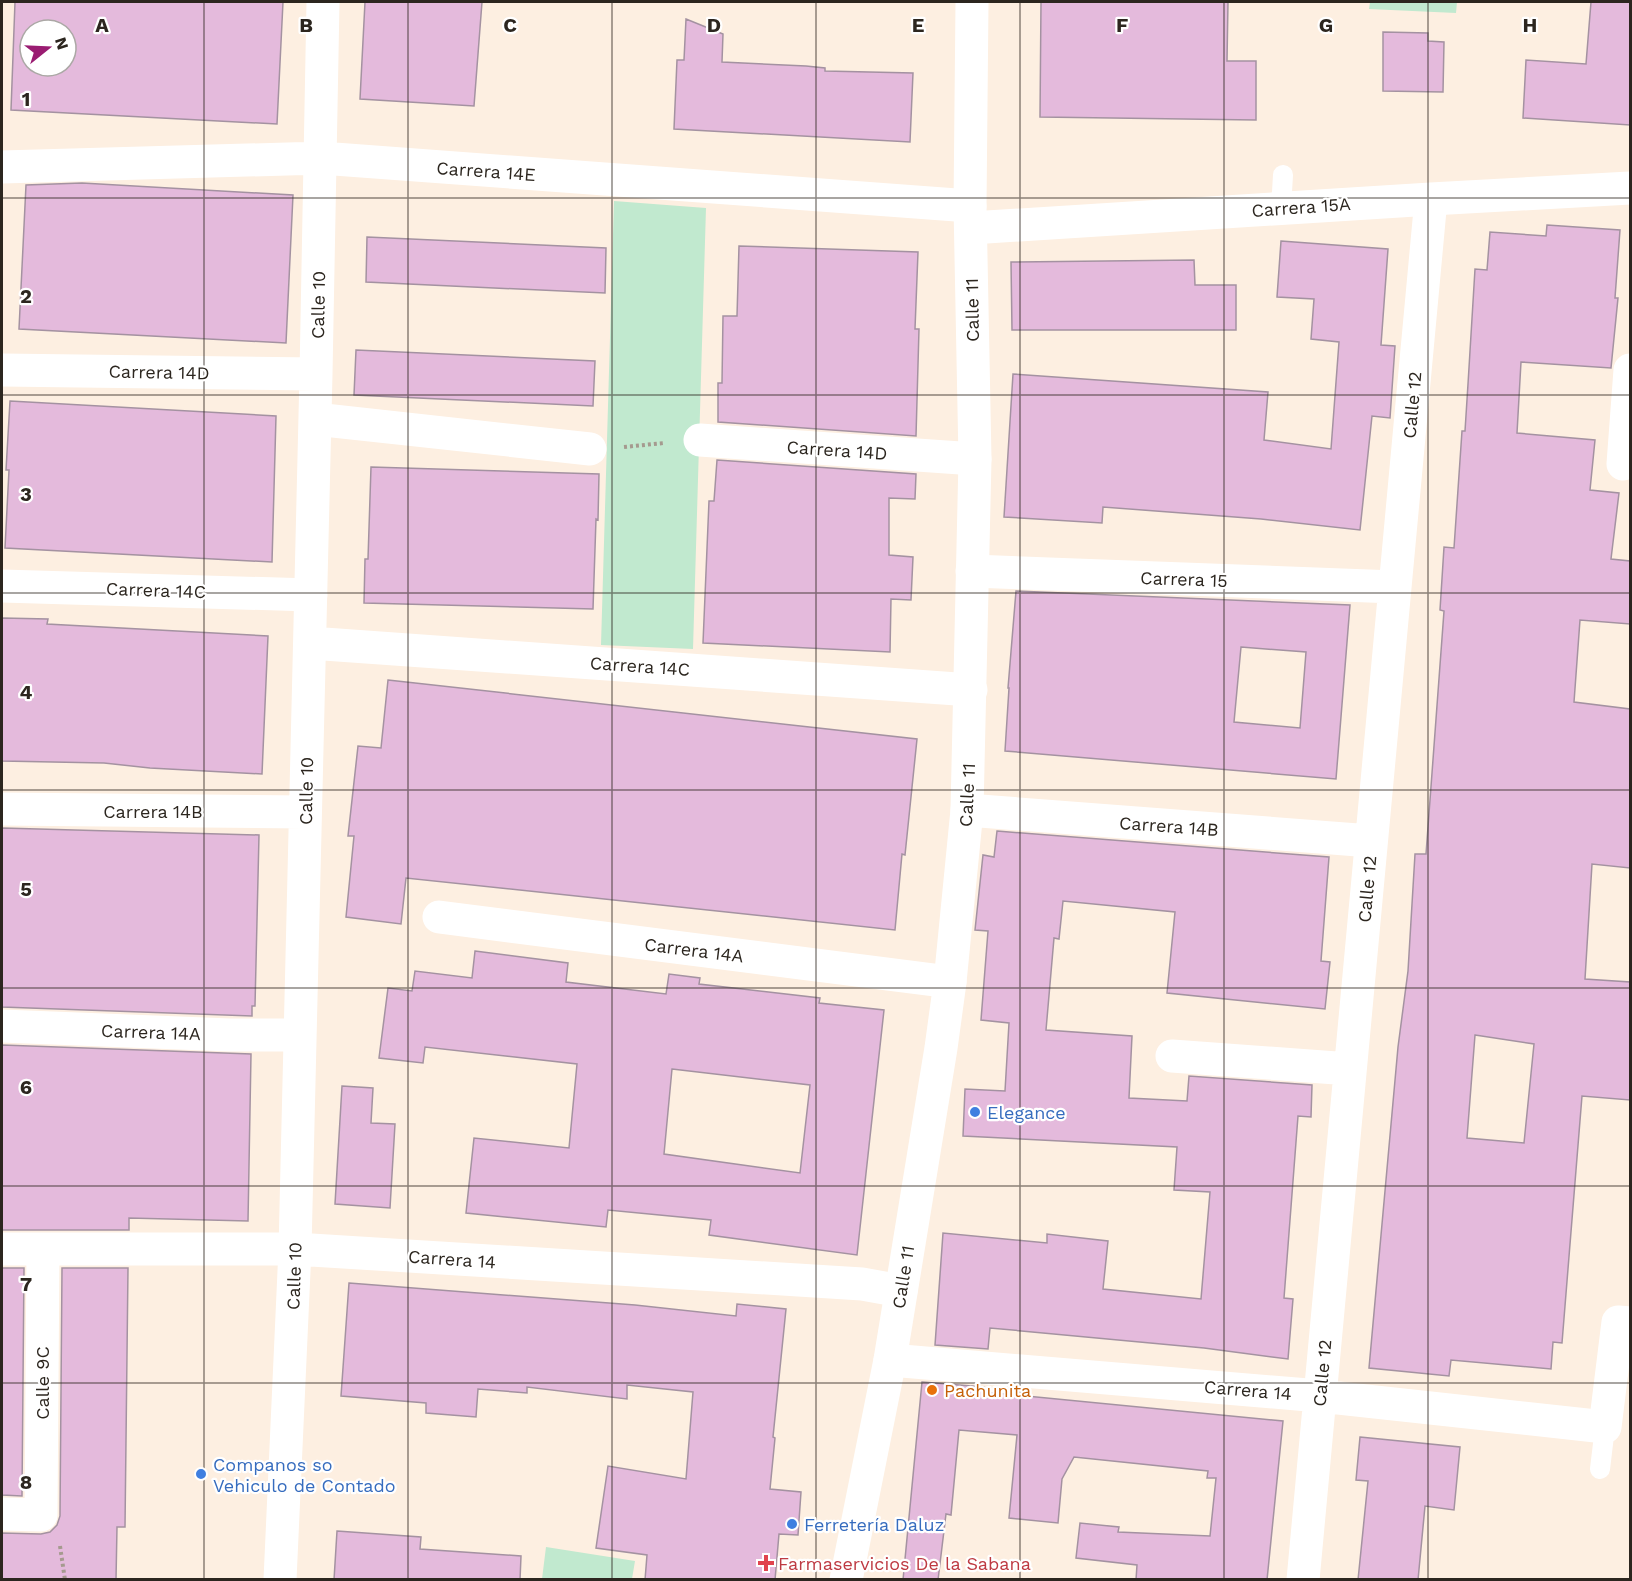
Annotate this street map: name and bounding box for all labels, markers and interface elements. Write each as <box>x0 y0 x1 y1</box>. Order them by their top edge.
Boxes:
text: A <box>95 13 109 37</box>
text: B <box>299 13 313 37</box>
text: C <box>503 13 517 37</box>
text: D <box>707 13 721 37</box>
text: E <box>912 13 924 37</box>
text: F <box>1116 13 1128 37</box>
text: G <box>1319 13 1333 37</box>
text: H <box>1523 13 1537 37</box>
north arrow <box>18 18 78 78</box>
text: N <box>51 35 73 52</box>
text: 1 <box>22 87 30 111</box>
street label: Carrera 14E <box>436 157 536 185</box>
street label: Carrera 15A <box>1251 193 1351 221</box>
street label: Calle 10 <box>307 271 329 339</box>
street label: Calle 11 <box>961 278 983 342</box>
text: 2 <box>20 284 32 308</box>
street label: Carrera 14D <box>108 361 210 383</box>
street label: Calle 12 <box>1399 371 1425 439</box>
street label: Carrera 14D <box>786 436 888 464</box>
text: 3 <box>20 482 32 506</box>
street label: Carrera 15 <box>1140 567 1228 591</box>
street label: Carrera 14C <box>105 578 207 602</box>
street label: Carrera 14C <box>589 652 691 680</box>
text: 4 <box>20 680 33 704</box>
street label: Calle 10 <box>295 757 317 825</box>
street label: Calle 11 <box>955 763 979 827</box>
street label: Carrera 14B <box>103 801 203 822</box>
street label: Carrera 14B <box>1119 812 1219 840</box>
street label: Calle 12 <box>1354 855 1380 923</box>
text: 5 <box>20 877 32 901</box>
street label: Carrera 14A <box>643 933 745 967</box>
street label: Carrera 14A <box>101 1020 201 1044</box>
text: 6 <box>20 1075 32 1099</box>
place label: Elegance <box>987 1102 1066 1123</box>
marker: Elegance <box>968 1105 982 1119</box>
street label: Calle 10 <box>282 1242 306 1310</box>
street label: Calle 11 <box>888 1244 918 1310</box>
street label: Carrera 14 <box>407 1245 497 1273</box>
text: 7 <box>20 1272 32 1296</box>
street label: Calle 12 <box>1309 1339 1335 1407</box>
street label: Calle 9C <box>32 1346 53 1420</box>
street label: Carrera 14 <box>1203 1376 1293 1404</box>
place label: Pachunita <box>944 1380 1031 1401</box>
marker: Pachunita <box>925 1383 939 1397</box>
place label: Companos so Vehiculo de Contado <box>213 1454 396 1496</box>
marker: Companos so Vehiculo de Contado <box>194 1467 208 1481</box>
text: 8 <box>20 1470 32 1494</box>
place label: Ferretería Daluz <box>804 1514 944 1535</box>
marker: Ferretería Daluz <box>785 1517 799 1531</box>
place label: Farmaservicios De la Sabana <box>778 1553 1031 1574</box>
marker: Farmaservicios De la Sabana <box>759 1556 773 1570</box>

